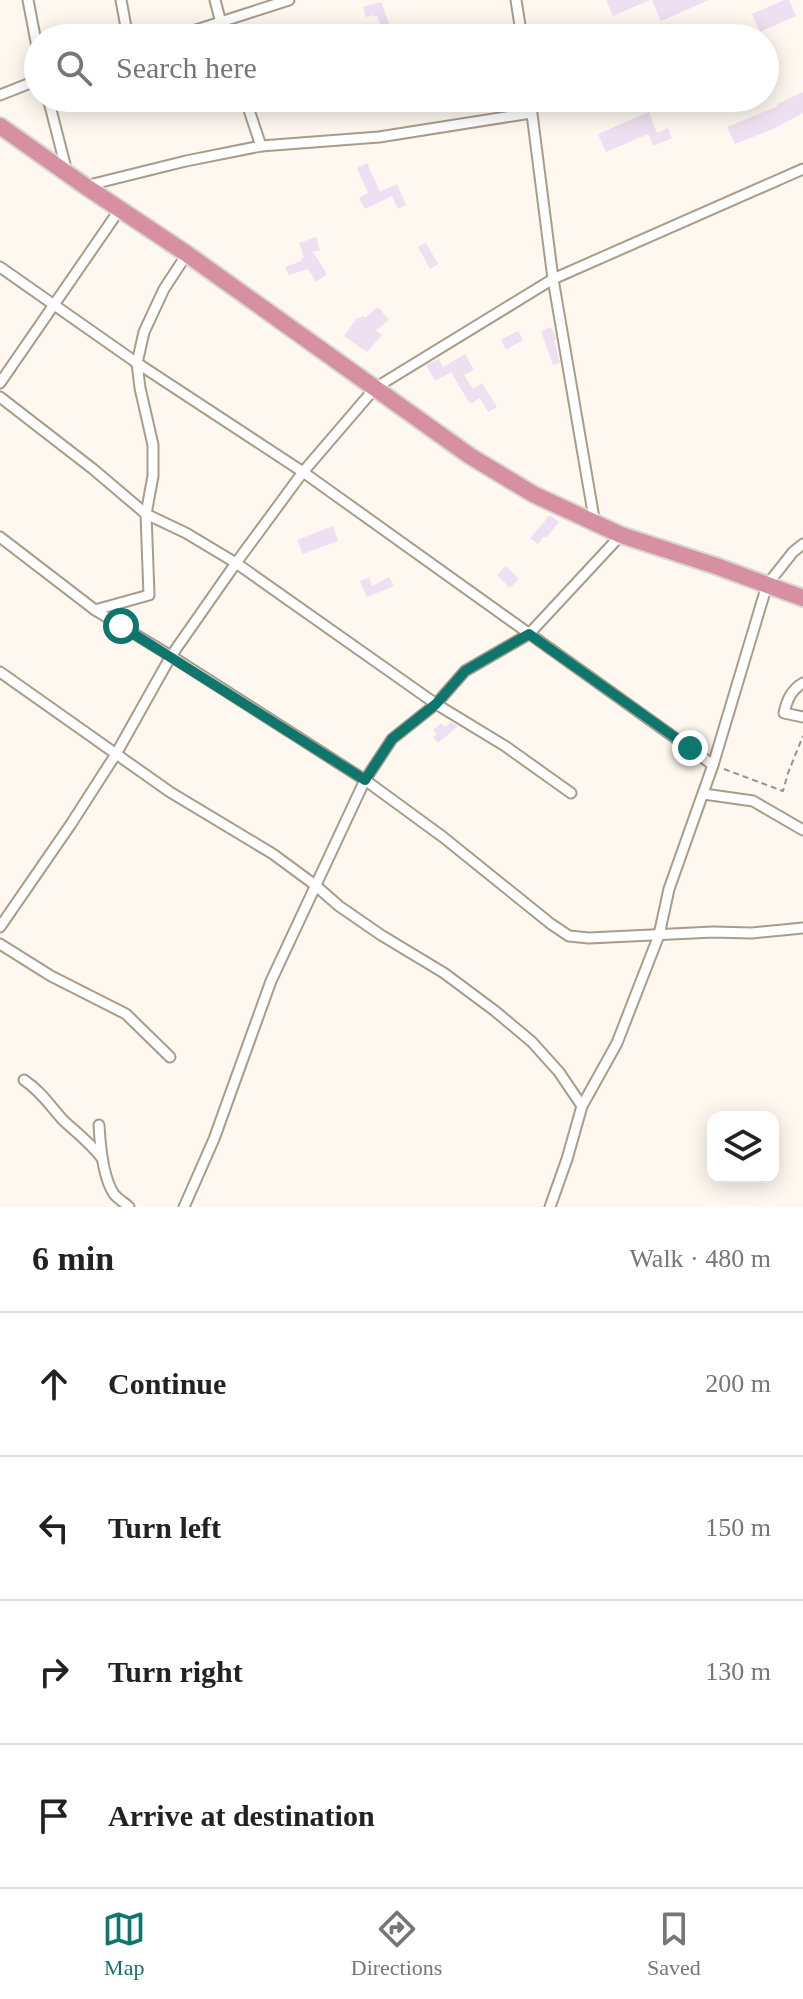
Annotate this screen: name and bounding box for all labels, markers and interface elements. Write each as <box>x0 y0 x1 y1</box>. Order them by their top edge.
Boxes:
search box <box>24 24 779 112</box>
icon: search <box>52 46 96 90</box>
text: Search here <box>116 51 257 84</box>
route start <box>103 608 139 644</box>
route end <box>672 730 708 766</box>
map controls <box>707 1111 779 1183</box>
button: layers <box>707 1111 779 1183</box>
text: 6 min <box>32 1240 114 1277</box>
text: Walk · 480 m <box>629 1244 771 1273</box>
icon: ahead <box>32 1362 76 1406</box>
text: Continue <box>108 1367 226 1400</box>
text: 200 m <box>705 1369 771 1398</box>
icon: left <box>32 1506 76 1550</box>
text: Turn left <box>108 1511 221 1544</box>
text: 150 m <box>705 1513 771 1542</box>
icon: right <box>32 1650 76 1694</box>
text: Turn right <box>108 1655 243 1688</box>
text: 130 m <box>705 1657 771 1686</box>
icon: arrive <box>32 1794 76 1838</box>
text: Arrive at destination <box>108 1799 375 1832</box>
tab: Map <box>102 1907 146 1981</box>
tab: Directions <box>351 1907 442 1981</box>
tab: Saved <box>647 1907 701 1981</box>

